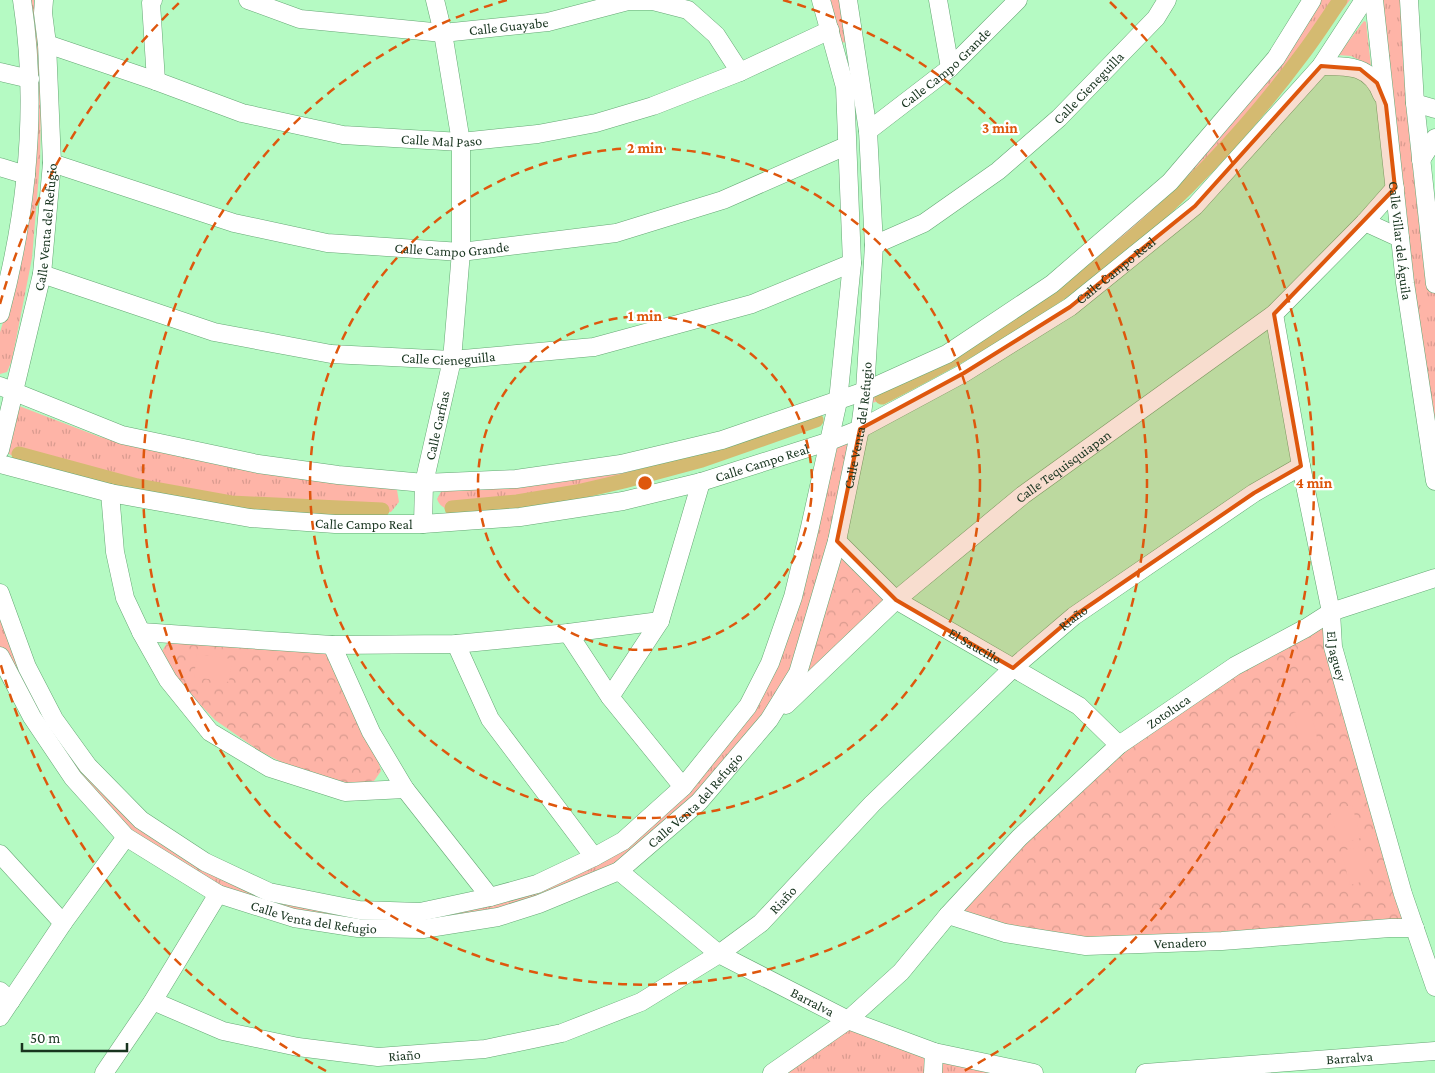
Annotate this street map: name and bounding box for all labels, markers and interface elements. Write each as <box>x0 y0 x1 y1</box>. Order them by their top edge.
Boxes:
street label: Calle Guayabe <box>468 14 549 38</box>
street label: Calle Campo Grande <box>897 24 994 111</box>
street label: Calle Cieneguilla <box>1050 48 1127 127</box>
text: 3 min <box>982 120 1018 136</box>
street label: Calle Mal Paso <box>401 130 483 150</box>
text: 2 min <box>627 140 663 156</box>
street label: Calle Venta del Refugio <box>30 163 60 292</box>
street label: Calle Villar del Águila <box>1386 180 1416 302</box>
street label: Calle Campo Real <box>1072 233 1159 307</box>
street label: Calle Campo Grande <box>394 238 510 260</box>
text: 1 min <box>628 308 662 324</box>
street label: Calle Cieneguilla <box>401 348 497 368</box>
street label: Calle Venta del Refugio <box>840 361 875 490</box>
street label: Calle Garfias <box>421 389 453 462</box>
street label: Calle Tequisquiapan <box>1012 426 1114 506</box>
street label: Calle Campo Real <box>713 440 811 485</box>
centre of rings <box>636 474 654 492</box>
text: 4 min <box>1296 475 1333 491</box>
street label: Calle Campo Real <box>314 515 413 532</box>
street label: Riaño <box>1055 601 1090 634</box>
street label: El Saucillo <box>946 624 1004 667</box>
street label: El Jaguey <box>1324 630 1350 684</box>
street label: Zotoluca <box>1143 691 1194 732</box>
street label: Calle Venta del Refugio <box>644 749 746 851</box>
street label: Riaño <box>766 882 800 917</box>
street label: Calle Venta del Refugio <box>249 897 377 936</box>
street label: Venadero <box>1153 934 1207 952</box>
street label: Barralva <box>788 984 837 1020</box>
scale bar <box>22 1020 128 1052</box>
text: 50 m <box>30 1030 60 1046</box>
street label: Riaño <box>388 1046 421 1064</box>
street label: Barralva <box>1325 1048 1374 1067</box>

